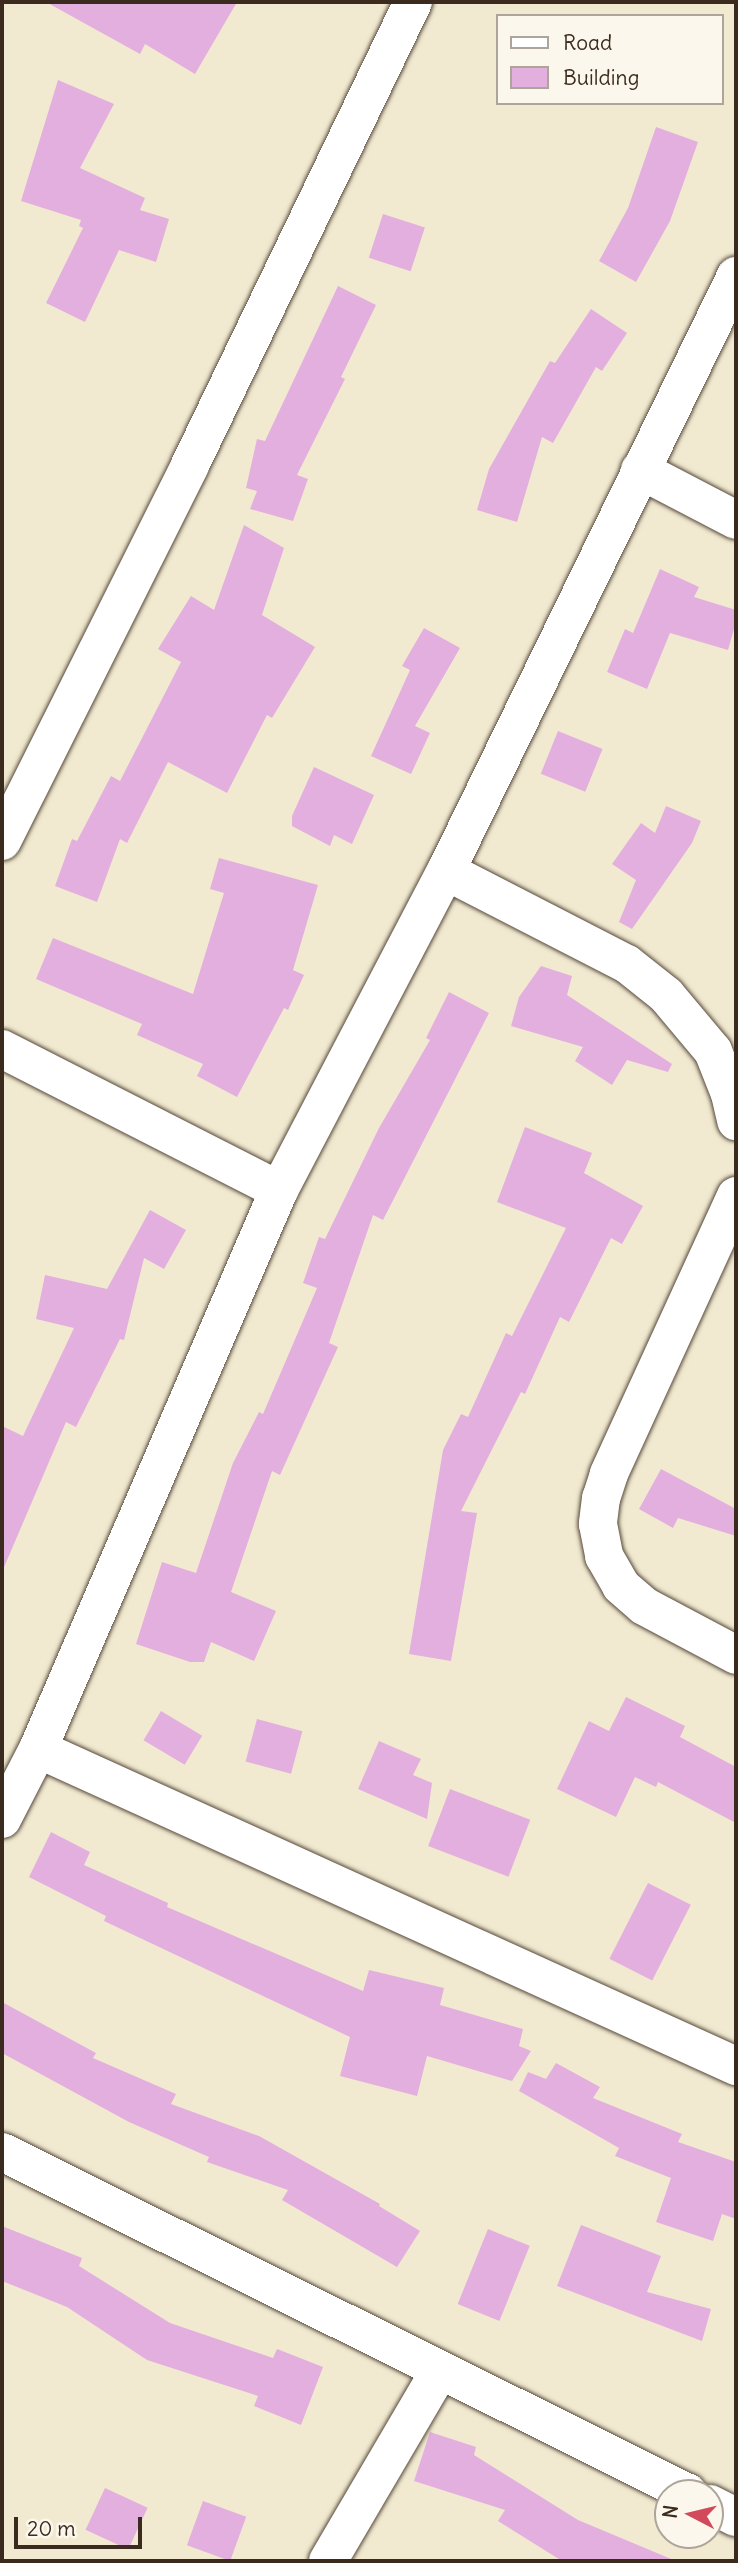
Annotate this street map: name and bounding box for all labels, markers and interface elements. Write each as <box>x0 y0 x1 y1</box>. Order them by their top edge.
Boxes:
legend <box>496 14 724 105</box>
text: Road <box>563 29 612 56</box>
text: Building <box>563 64 639 91</box>
north arrow <box>654 2479 724 2549</box>
scale bar <box>18 2504 145 2548</box>
text: N <box>657 2504 683 2520</box>
text: 20 m <box>27 2515 76 2542</box>

